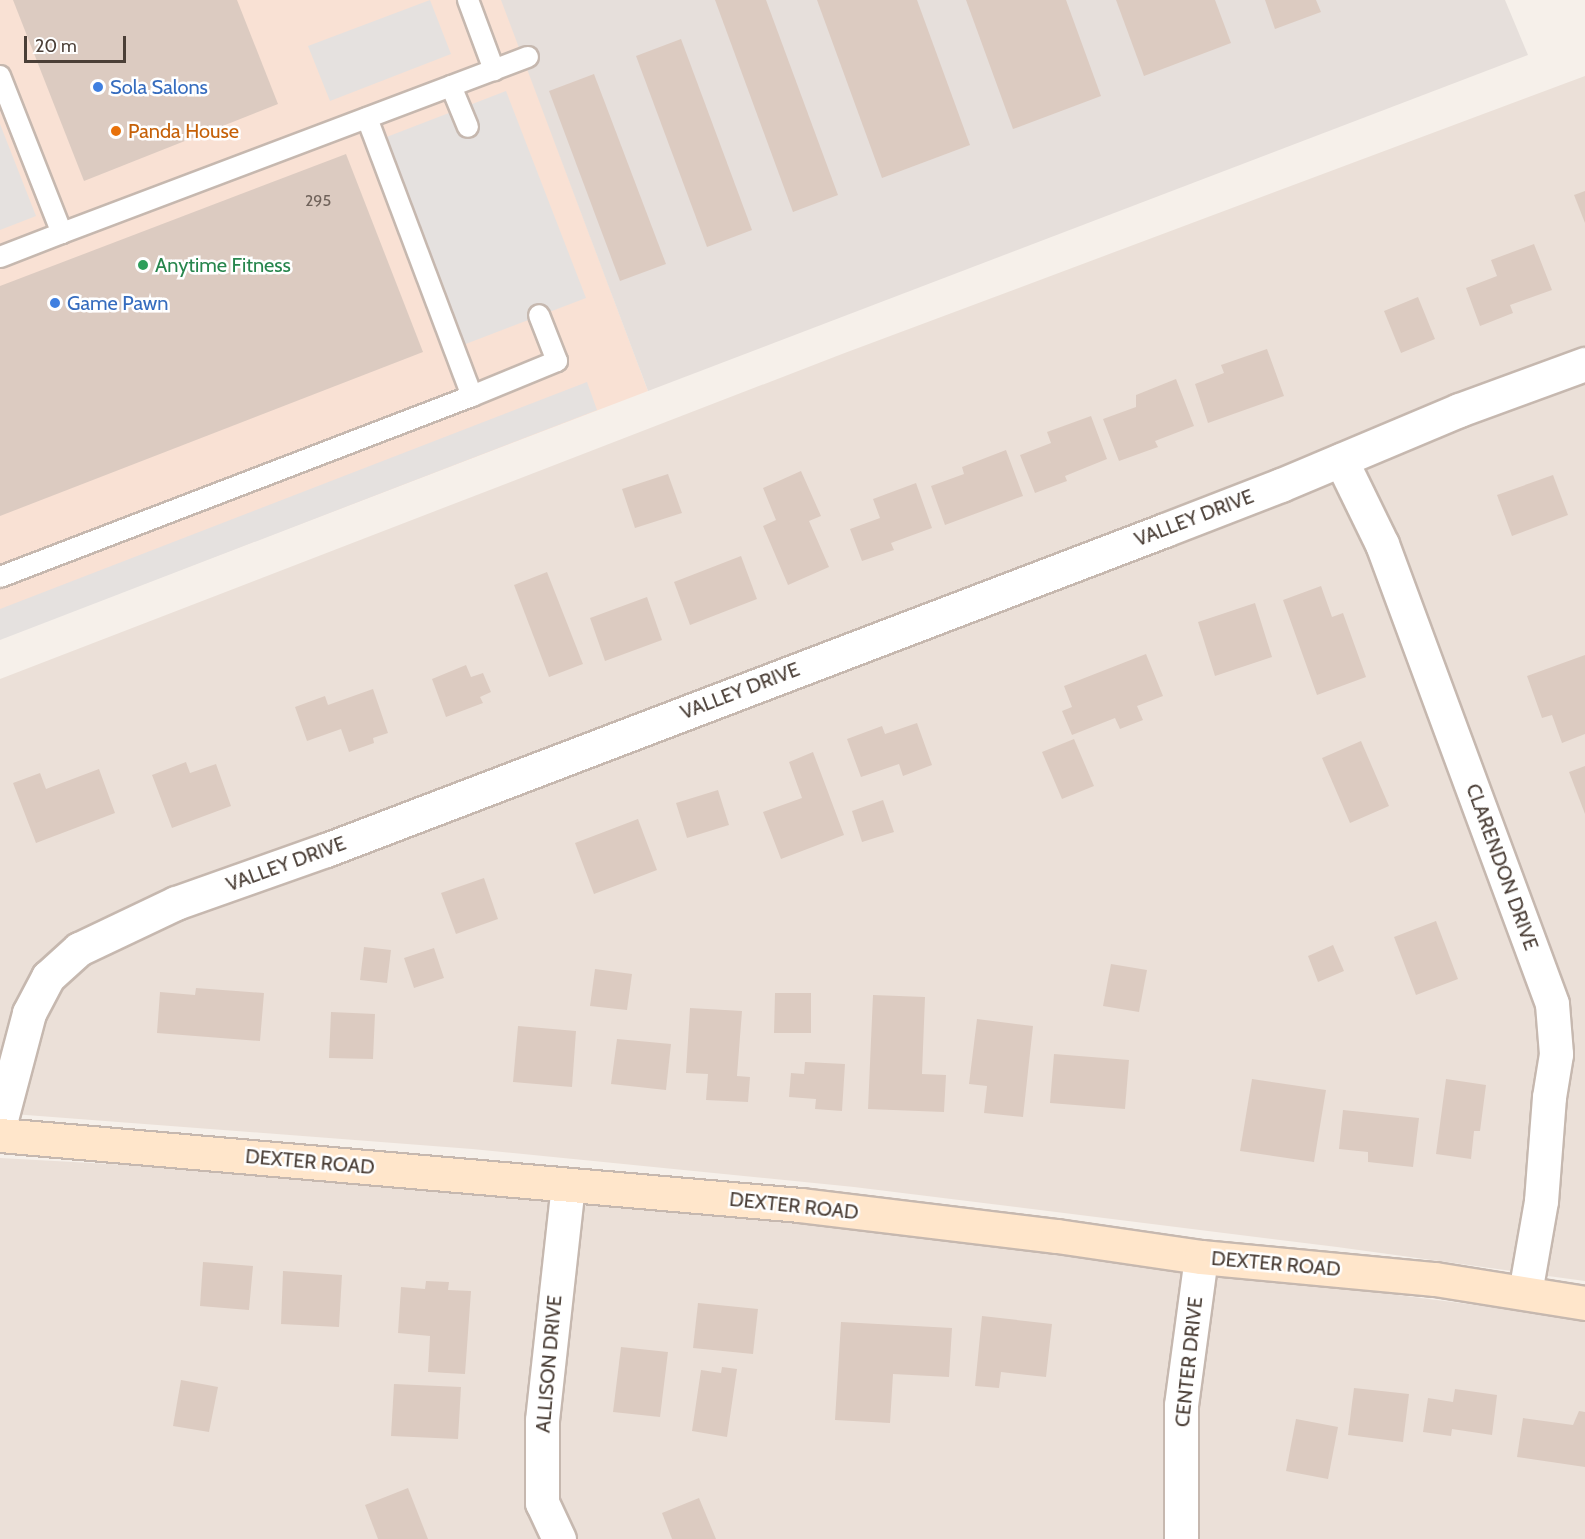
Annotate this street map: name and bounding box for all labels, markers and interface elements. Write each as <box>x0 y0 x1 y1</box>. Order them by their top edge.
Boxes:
scale bar <box>27 24 129 62</box>
text: 20 m <box>35 35 77 57</box>
place label: Sola Salons <box>110 75 208 99</box>
marker: Sola Salons <box>91 80 105 94</box>
place label: Panda House <box>128 119 239 143</box>
marker: Panda House <box>109 124 123 138</box>
house number: 295 <box>305 191 331 211</box>
place label: Anytime Fitness <box>155 253 291 277</box>
marker: Anytime Fitness <box>136 258 150 272</box>
place label: Game Pawn <box>67 291 168 315</box>
marker: Game Pawn <box>48 296 62 310</box>
street label: VALLEY DRIVE <box>1131 484 1257 552</box>
street label: VALLEY DRIVE <box>677 657 803 725</box>
street label: CLARENDON DRIVE <box>1461 780 1543 954</box>
street label: VALLEY DRIVE <box>223 831 349 897</box>
street label: DEXTER ROAD <box>244 1144 376 1180</box>
street label: DEXTER ROAD <box>728 1187 860 1225</box>
street label: DEXTER ROAD <box>1210 1246 1342 1282</box>
street label: ALLISON DRIVE <box>531 1294 567 1434</box>
street label: CENTER DRIVE <box>1170 1296 1208 1428</box>

